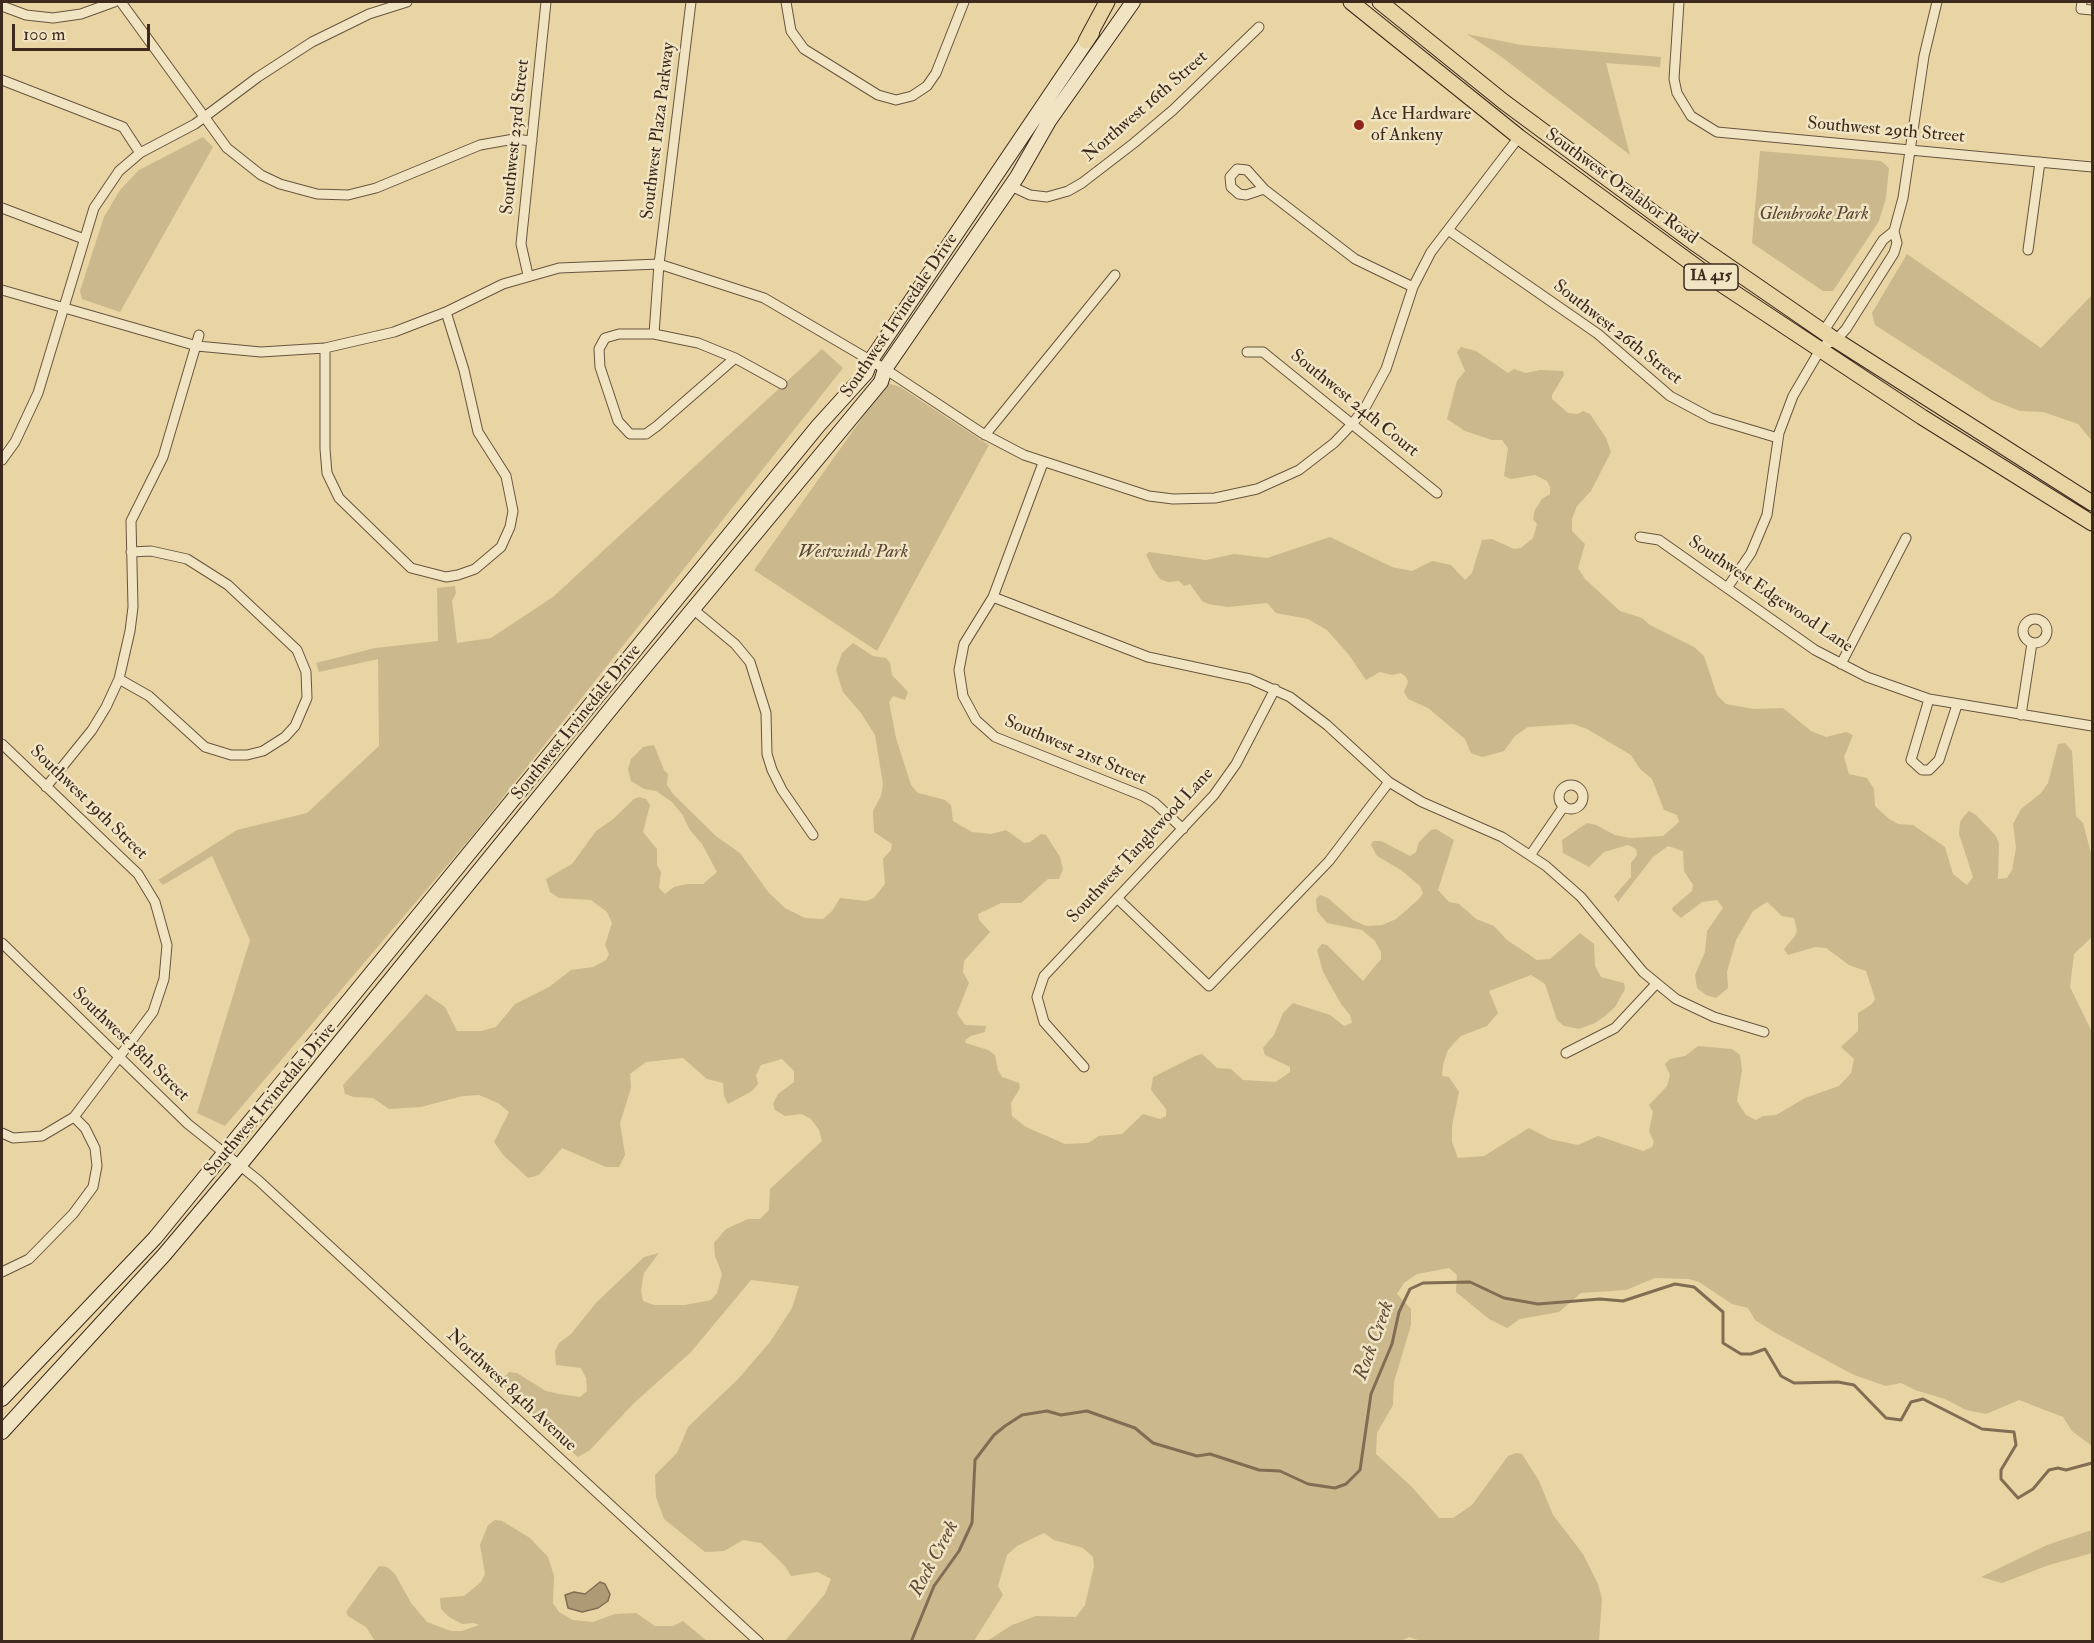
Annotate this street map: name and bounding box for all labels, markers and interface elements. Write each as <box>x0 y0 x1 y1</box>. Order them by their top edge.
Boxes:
scale bar <box>15 12 153 50</box>
text: 100 m <box>23 23 66 46</box>
street label: Southwest Plaza Parkway <box>637 41 681 221</box>
street label: Northwest 16th Street <box>1079 47 1213 167</box>
street label: Southwest 23rd Street <box>497 58 535 216</box>
place label: Ace Hardware of Ankeny <box>1371 104 1471 146</box>
street label: Southwest 29th Street <box>1806 113 1966 149</box>
marker: Ace Hardware of Ankeny <box>1352 118 1366 132</box>
street label: Southwest Oralabor Road <box>1540 124 1702 250</box>
park label: Glenbrooke Park <box>1759 204 1869 226</box>
street label: Southwest Irvinedale Drive <box>837 229 963 403</box>
road number: IA 415 <box>1684 264 1738 290</box>
street label: Southwest 26th Street <box>1548 276 1686 390</box>
street label: Southwest 24th Court <box>1285 346 1423 462</box>
street label: Southwest Edgewood Lane <box>1684 532 1856 658</box>
park label: Westwinds Park <box>798 542 908 564</box>
street label: Southwest Irvinedale Drive <box>508 641 646 805</box>
street label: Southwest 21st Street <box>1001 711 1149 791</box>
street label: Southwest 19th Street <box>25 741 151 865</box>
street label: Southwest Tanglewood Lane <box>1063 764 1219 928</box>
street label: Southwest 18th Street <box>67 984 193 1106</box>
street label: Southwest Irvinedale Drive <box>200 1019 342 1181</box>
water label: Rock Creek <box>1350 1298 1400 1384</box>
street label: Northwest 84th Avenue <box>442 1325 580 1457</box>
water label: Rock Creek <box>905 1517 965 1601</box>

